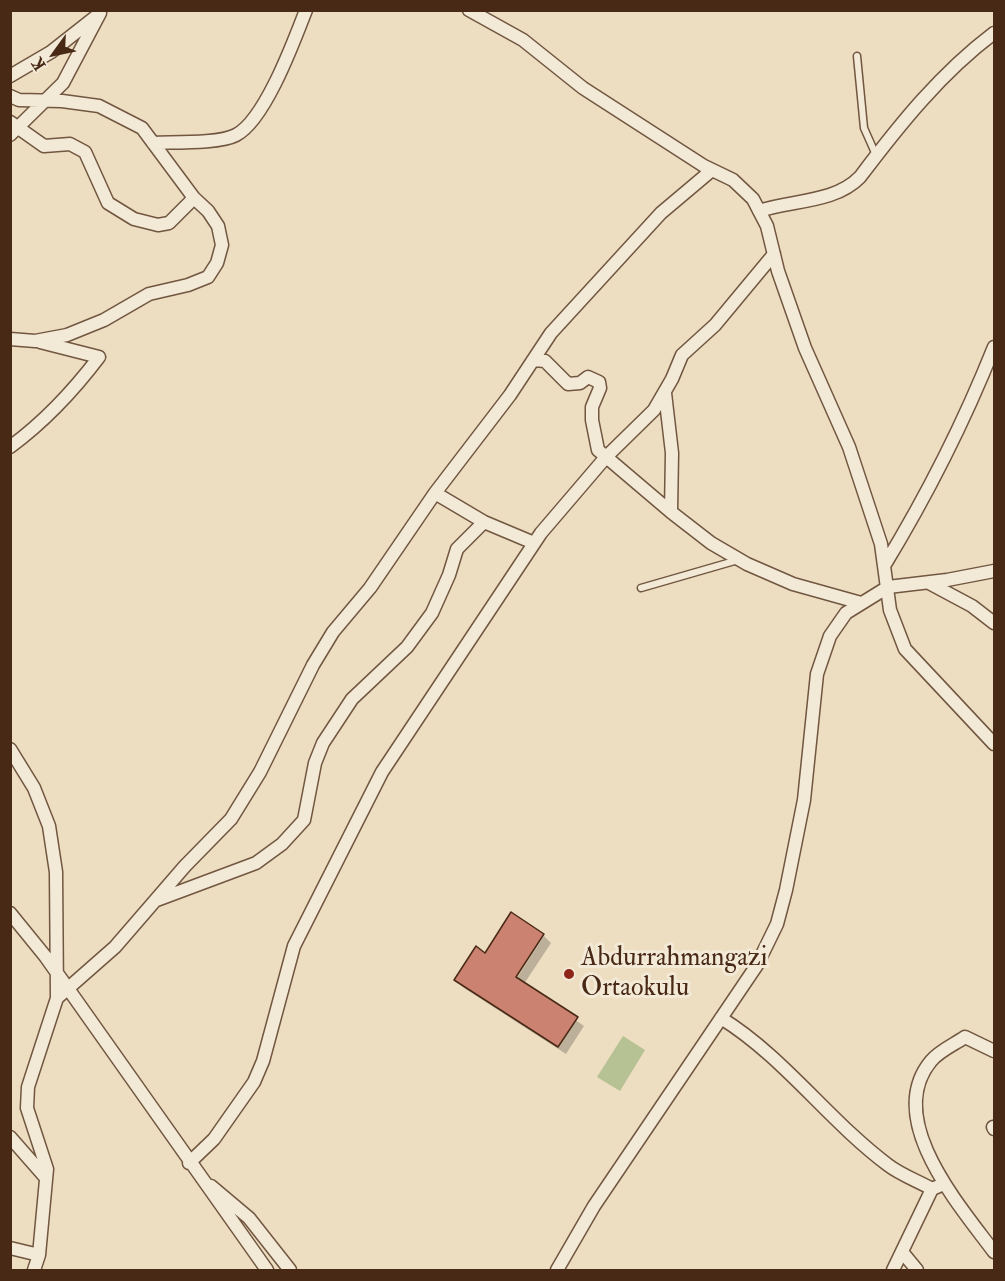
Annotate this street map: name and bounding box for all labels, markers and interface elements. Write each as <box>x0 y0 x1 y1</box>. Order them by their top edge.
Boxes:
north arrow <box>24 24 84 84</box>
text: K <box>27 54 50 74</box>
place label: Abdurrahmangazi Ortaokulu <box>581 943 767 1005</box>
marker: Abdurrahmangazi Ortaokulu <box>562 967 576 981</box>

